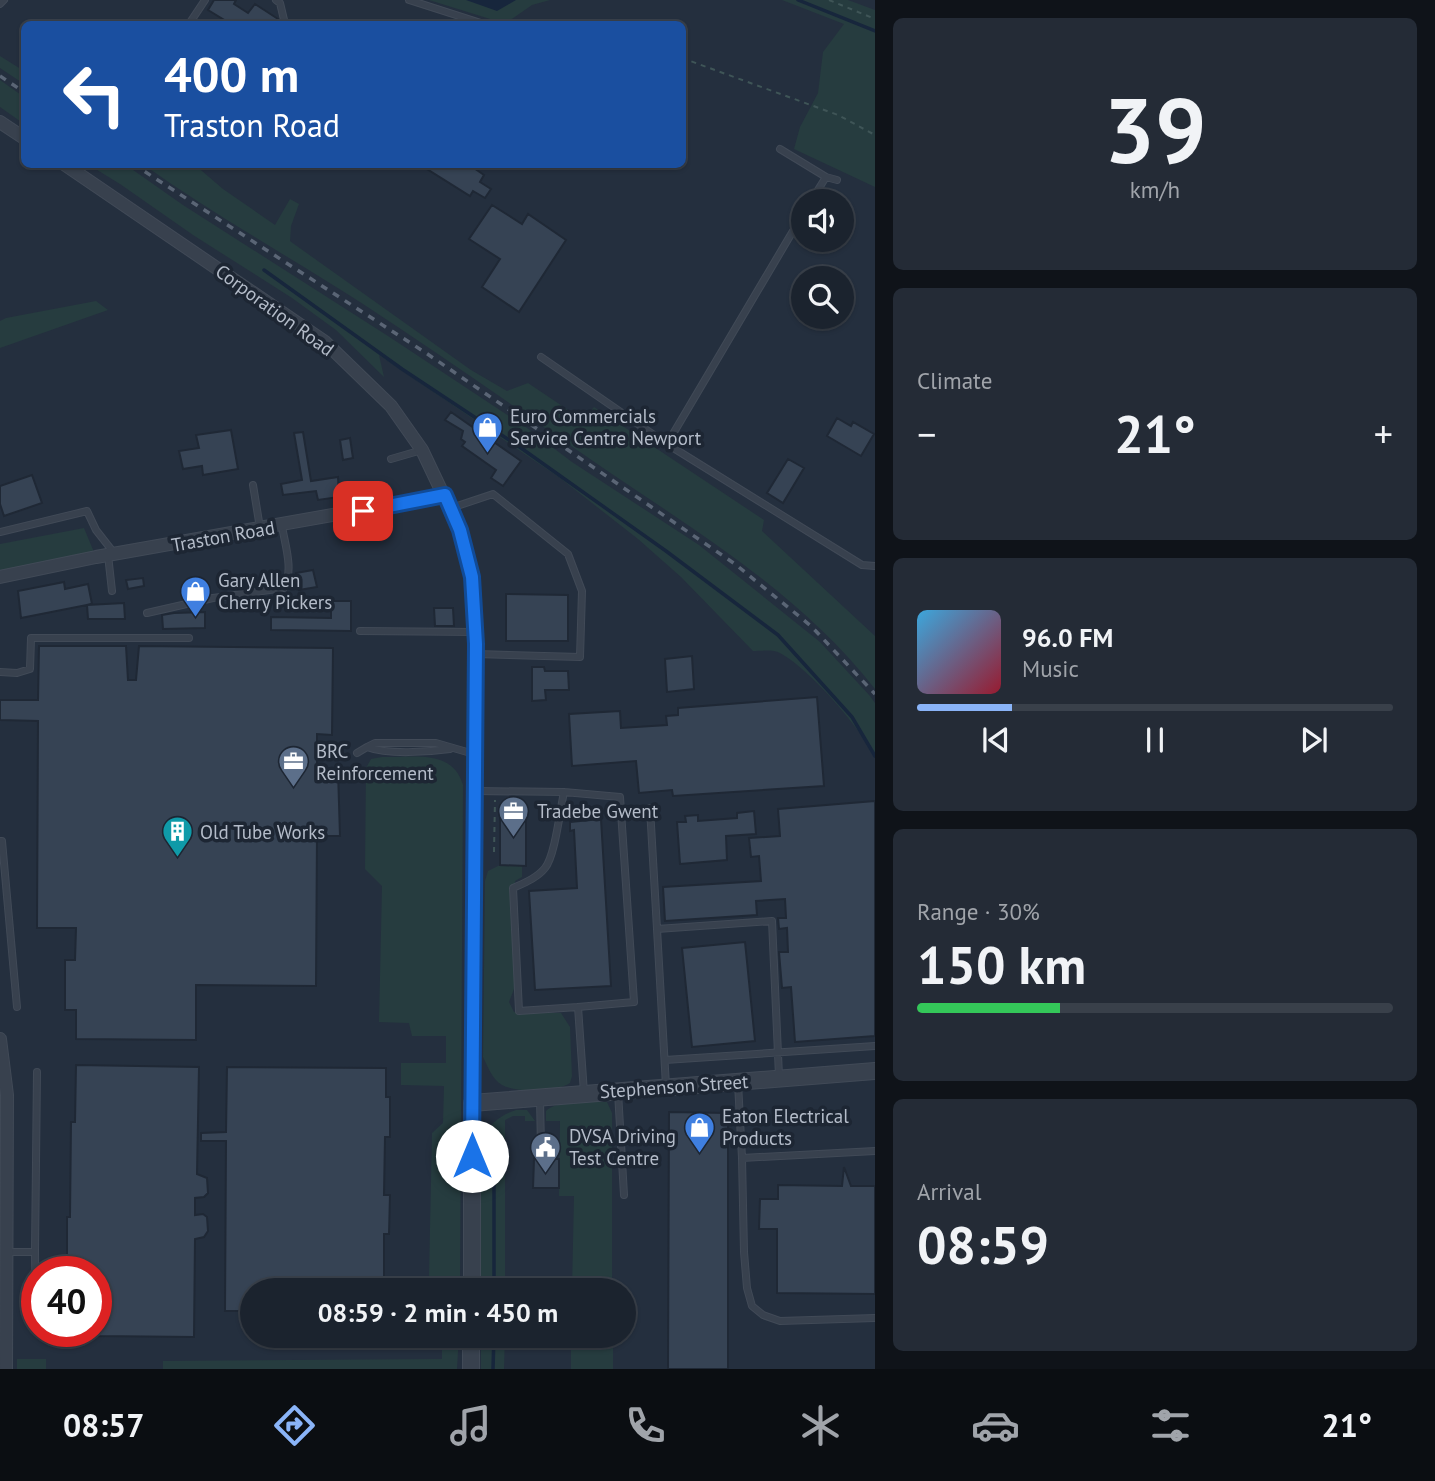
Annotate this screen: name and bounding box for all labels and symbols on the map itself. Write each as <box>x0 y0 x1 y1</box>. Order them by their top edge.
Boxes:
street label: Corporation Road <box>211 259 339 361</box>
place label: Euro Commercials Service Centre Newport <box>510 404 702 450</box>
shop icon: Euro Commercials Service Centre Newport <box>470 410 504 454</box>
pin <box>333 481 393 541</box>
street label: Traston Road <box>169 515 277 557</box>
place label: Gary Allen Cherry Pickers <box>218 568 332 614</box>
shop icon: Gary Allen Cherry Pickers <box>178 574 212 618</box>
place label: BRC Reinforcement <box>316 739 434 785</box>
office icon: BRC Reinforcement <box>276 745 310 789</box>
office icon: Tradebe Gwent <box>497 794 531 838</box>
place label: Tradebe Gwent <box>537 799 659 823</box>
building icon: Old Tube Works <box>160 815 194 859</box>
place label: Old Tube Works <box>200 820 325 844</box>
street label: Stephenson Street <box>599 1069 750 1103</box>
place label: Eaton Electrical Products <box>722 1104 849 1150</box>
shop icon: Eaton Electrical Products <box>682 1110 716 1154</box>
position arrow <box>435 1119 509 1193</box>
place label: DVSA Driving Test Centre <box>569 1124 676 1170</box>
public building icon: DVSA Driving Test Centre <box>529 1130 563 1174</box>
speed limit sign: 40 <box>21 1256 112 1347</box>

